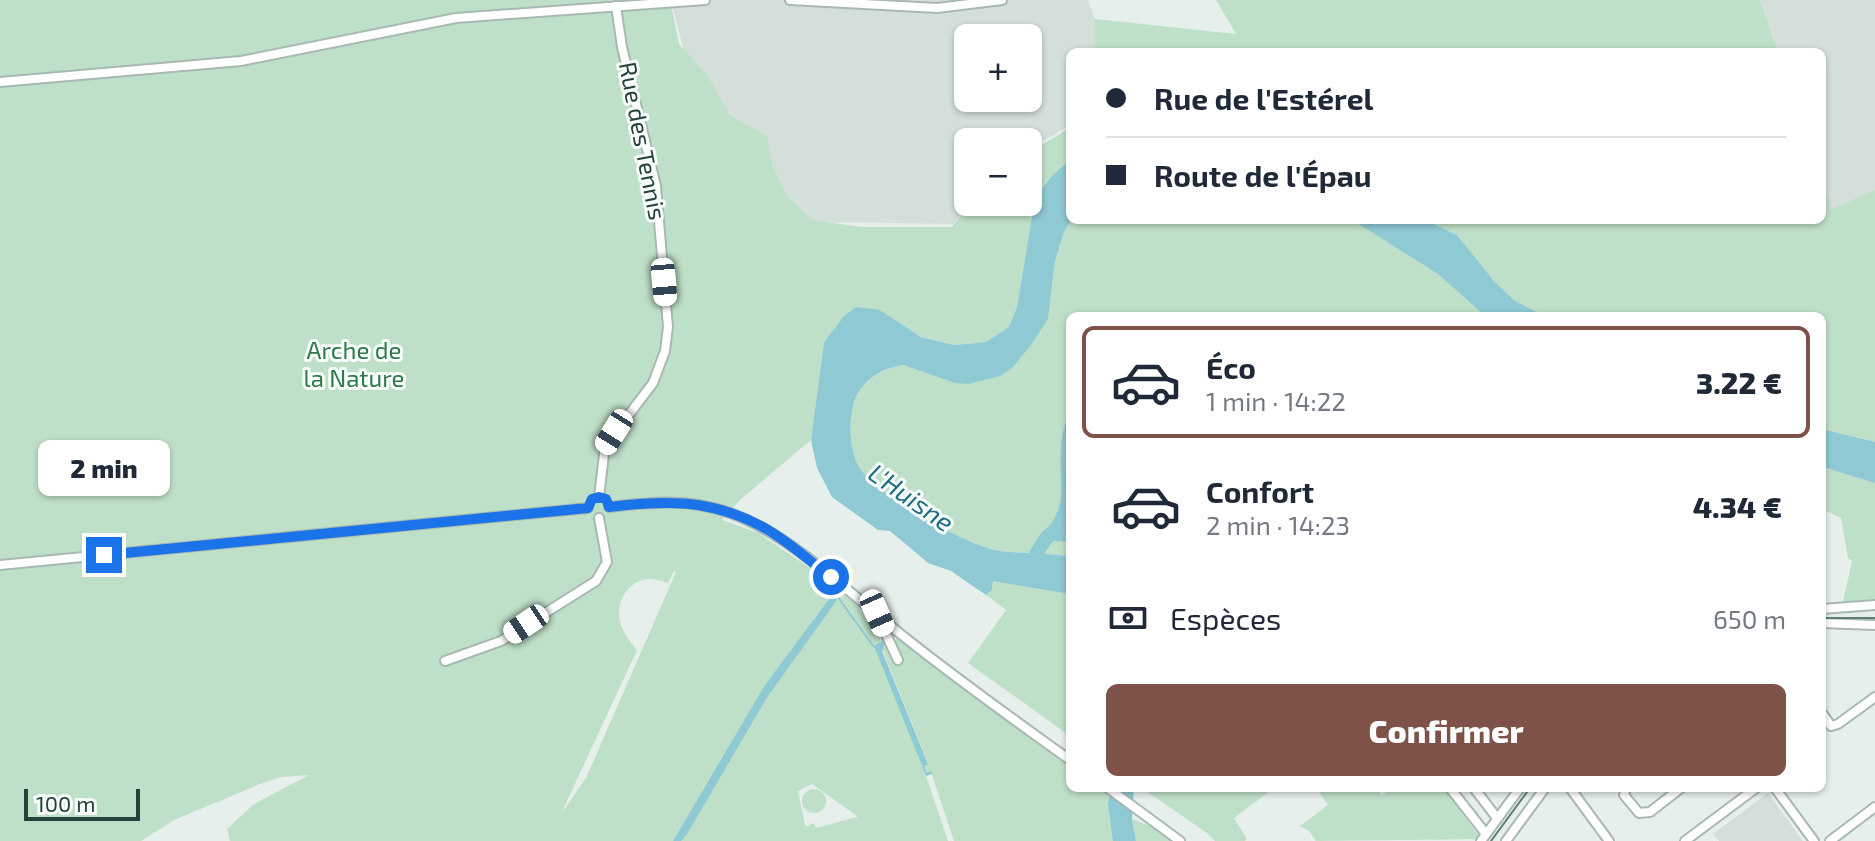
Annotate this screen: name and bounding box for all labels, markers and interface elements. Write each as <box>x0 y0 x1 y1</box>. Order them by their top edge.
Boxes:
map controls <box>954 24 1042 216</box>
button: + <box>954 24 1042 112</box>
street label: Rue des Tennis <box>614 59 673 222</box>
text: Rue de l'Estérel <box>1154 80 1373 116</box>
button: − <box>954 128 1042 216</box>
text: Route de l'Épau <box>1154 157 1372 193</box>
car <box>650 257 678 307</box>
park label: Arche de la Nature <box>304 335 404 392</box>
icon: car <box>1110 346 1182 418</box>
text: Éco <box>1206 349 1256 385</box>
text: 3.22 € <box>1696 364 1782 400</box>
text: 1 min · 14:22 <box>1206 385 1346 416</box>
car <box>591 405 637 459</box>
callout: 2 min <box>38 439 170 495</box>
text: 2 min <box>70 452 138 483</box>
water label: L'Huisne <box>863 456 960 537</box>
icon: car <box>1110 470 1182 542</box>
text: Confort <box>1206 473 1314 509</box>
text: 4.34 € <box>1693 488 1782 524</box>
text: 2 min · 14:23 <box>1206 509 1350 540</box>
route end <box>86 537 122 573</box>
route start <box>813 559 849 595</box>
car <box>856 586 898 640</box>
icon: cash <box>1106 596 1150 640</box>
text: Espèces <box>1170 600 1281 636</box>
car <box>499 601 553 647</box>
text: 650 m <box>1713 603 1786 634</box>
button: Confirmer <box>1106 684 1786 776</box>
scale bar <box>24 785 140 821</box>
text: 100 m <box>36 790 95 816</box>

